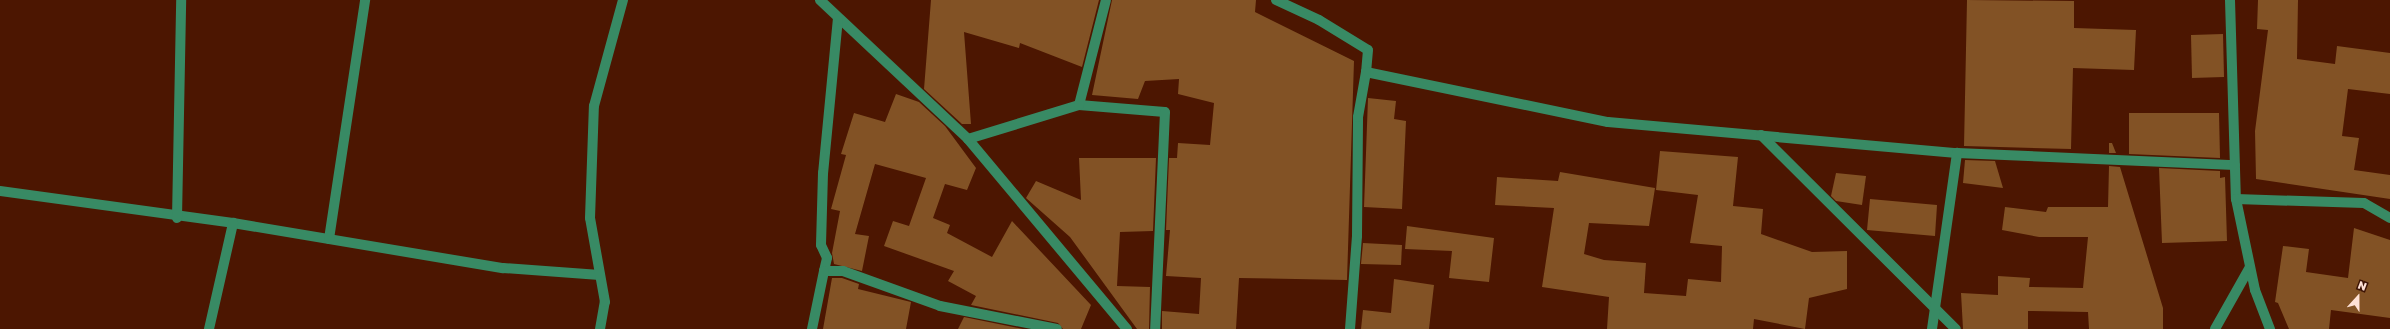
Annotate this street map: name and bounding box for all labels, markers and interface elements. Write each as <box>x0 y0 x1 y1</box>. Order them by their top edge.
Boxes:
north arrow <box>2338 277 2378 317</box>
text: N <box>2356 278 2369 293</box>

